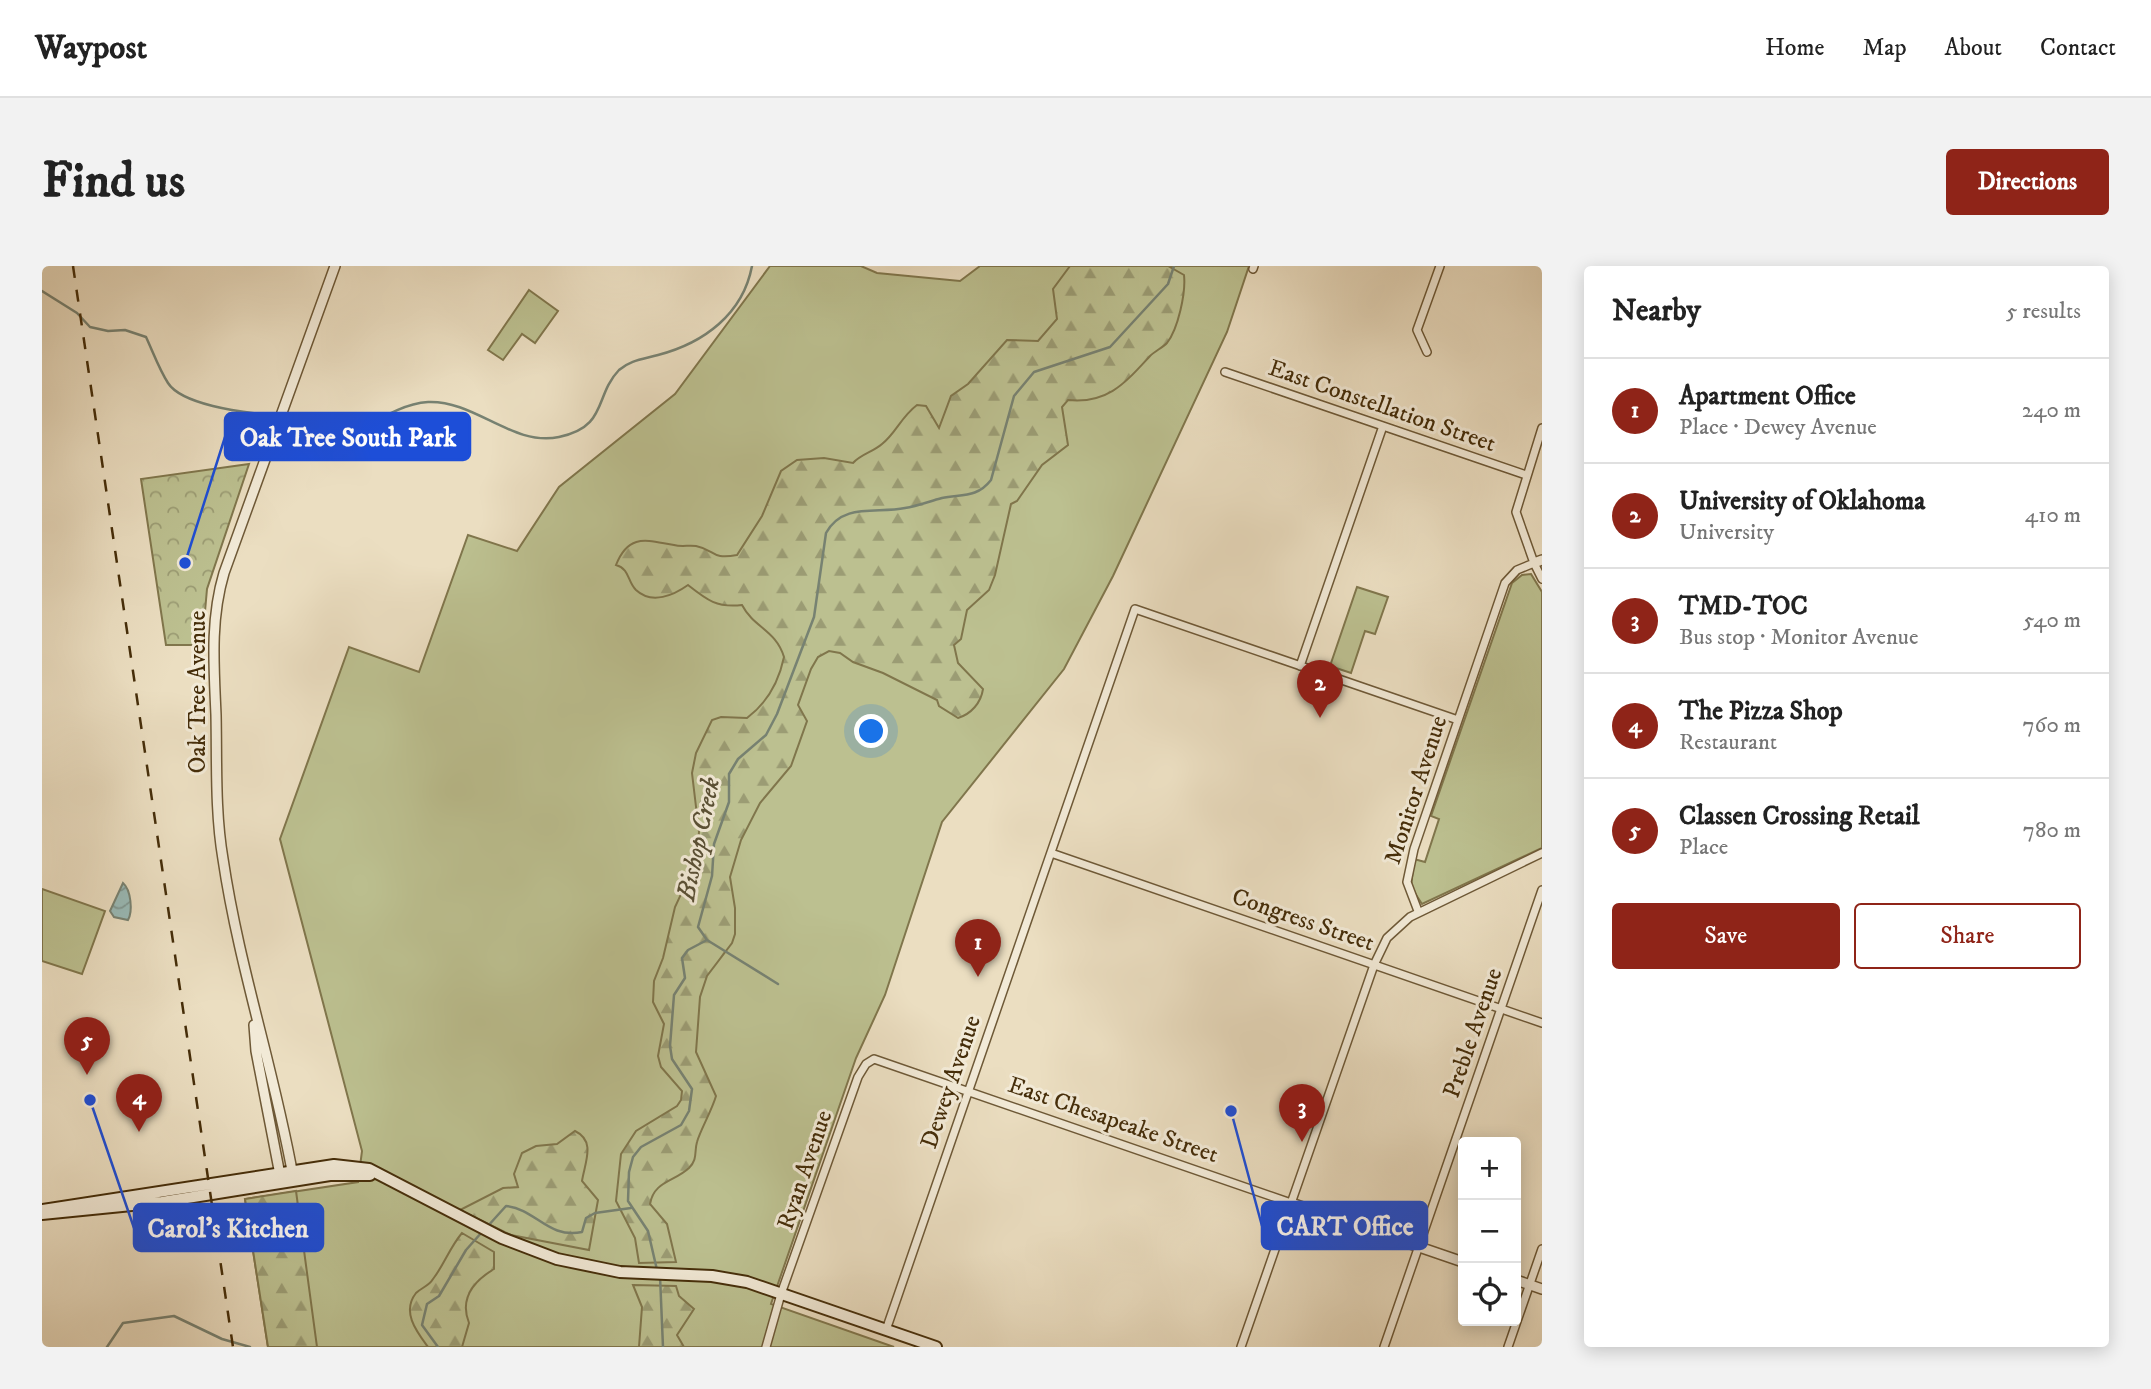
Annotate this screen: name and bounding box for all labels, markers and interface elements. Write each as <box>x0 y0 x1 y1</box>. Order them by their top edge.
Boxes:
text: Waypost <box>35 28 147 69</box>
text: Home <box>1765 33 1824 63</box>
text: Map <box>1862 33 1907 63</box>
text: About <box>1945 33 2002 63</box>
text: Contact <box>2040 33 2116 63</box>
button: Directions <box>1946 149 2109 215</box>
text: Find us <box>42 151 185 213</box>
text: Nearby <box>1612 293 1701 330</box>
text: 5 results <box>2006 297 2081 326</box>
street label: East Constellation Street <box>1264 353 1500 459</box>
text: Apartment Office <box>1679 380 1856 413</box>
text: 1 <box>1631 396 1639 425</box>
text: 240 m <box>2022 396 2081 425</box>
callout: Oak Tree South Park <box>225 413 470 460</box>
text: Place · Dewey Avenue <box>1679 413 1877 442</box>
text: Oak Tree South Park <box>240 422 457 455</box>
text: University of Oklahoma <box>1679 485 1925 518</box>
text: 2 <box>1629 501 1641 530</box>
text: 410 m <box>2025 501 2081 530</box>
text: University <box>1679 518 1774 547</box>
text: TMD-TOC <box>1679 590 1808 623</box>
text: 3 <box>1631 606 1639 635</box>
text: 540 m <box>2023 606 2081 635</box>
street label: Oak Tree Avenue <box>183 610 213 774</box>
text: Bus stop · Monitor Avenue <box>1679 623 1918 652</box>
pin: 2 <box>1297 660 1343 718</box>
text: The Pizza Shop <box>1679 695 1842 728</box>
text: 4 <box>1628 711 1642 740</box>
text: 760 m <box>2022 711 2081 740</box>
street label: Monitor Avenue <box>1378 712 1454 868</box>
your location <box>854 714 888 748</box>
text: Restaurant <box>1679 728 1777 757</box>
water label: Bishop Creek <box>670 774 728 904</box>
text: Classen Crossing Retail <box>1679 800 1920 833</box>
text: 5 <box>1629 816 1641 845</box>
text: 780 m <box>2023 816 2081 845</box>
text: Place <box>1679 833 1728 862</box>
street label: Congress Street <box>1228 882 1378 958</box>
button: Save <box>1612 903 1840 969</box>
button: Share <box>1854 903 2081 969</box>
pin: 1 <box>955 919 1001 977</box>
street label: Preble Avenue <box>1437 964 1509 1102</box>
street label: Dewey Avenue <box>914 1011 988 1153</box>
pin: 5 <box>64 1017 110 1075</box>
street label: East Chesapeake Street <box>1004 1070 1222 1170</box>
pin: 4 <box>116 1074 162 1132</box>
pin: 3 <box>1279 1084 1325 1142</box>
street label: Ryan Avenue <box>771 1106 839 1234</box>
map controls <box>1458 1137 1521 1326</box>
button: + <box>1458 1137 1521 1200</box>
button: − <box>1458 1200 1521 1263</box>
callout: CART Office <box>1262 1202 1427 1249</box>
callout: Carol's Kitchen <box>134 1204 323 1251</box>
text: CART Office <box>1276 1211 1414 1244</box>
text: Carol's Kitchen <box>147 1213 309 1246</box>
button: locate <box>1458 1263 1521 1326</box>

